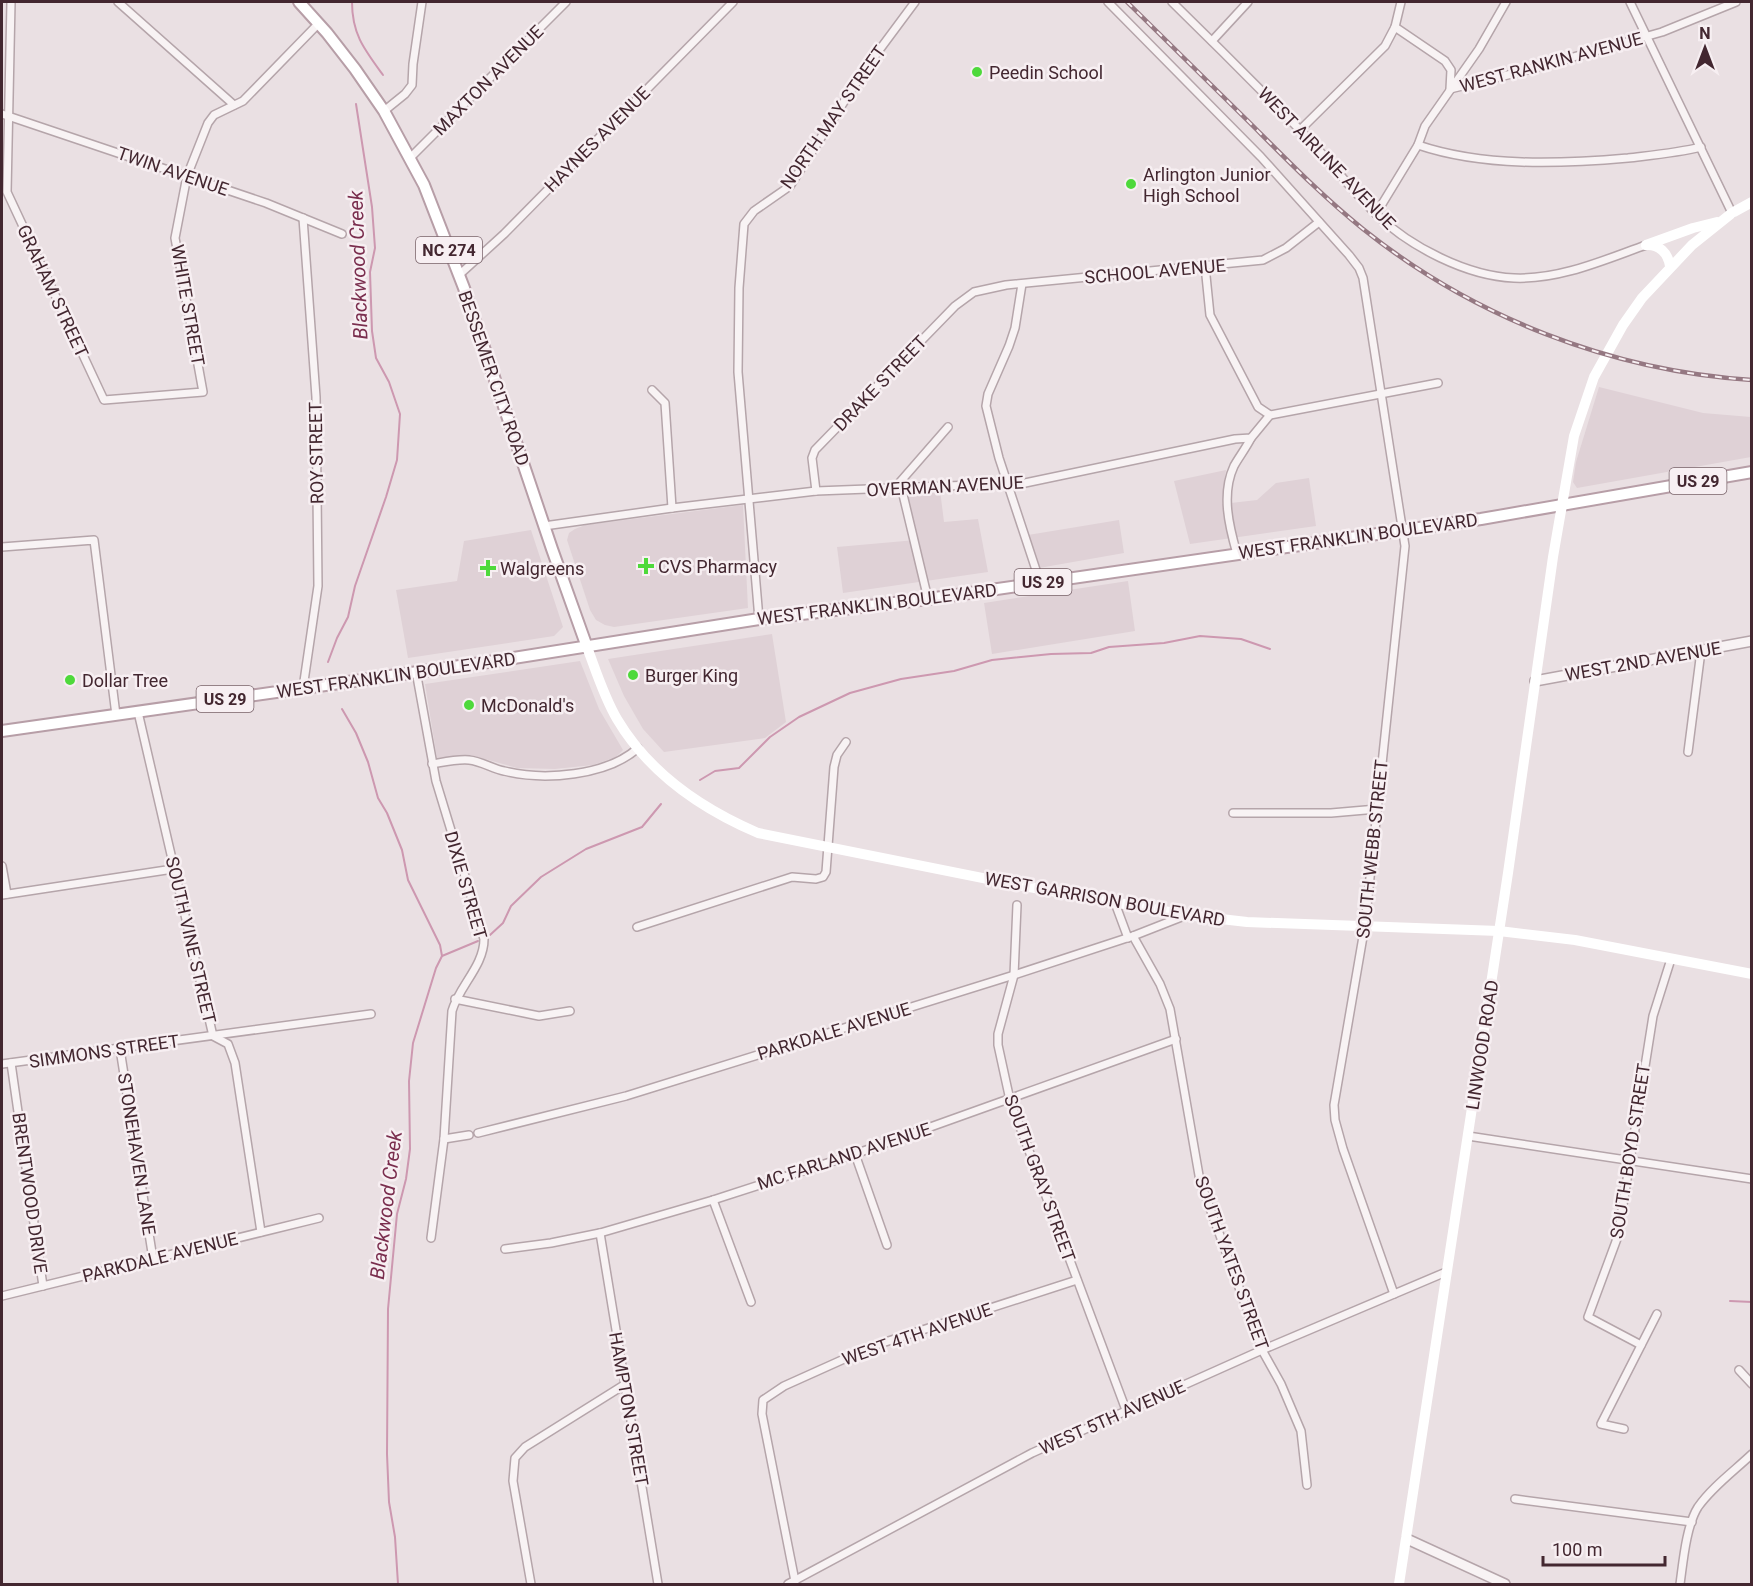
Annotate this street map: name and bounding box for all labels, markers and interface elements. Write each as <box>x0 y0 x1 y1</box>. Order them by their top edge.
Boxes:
north arrow <box>1675 18 1735 78</box>
street label: MAXTON AVENUE <box>429 21 547 139</box>
text: N <box>1699 24 1711 43</box>
street label: WEST RANKIN AVENUE <box>1457 27 1645 97</box>
street label: NORTH MAY STREET <box>776 41 890 192</box>
place label: Peedin School <box>989 62 1103 83</box>
marker: Peedin School <box>970 65 984 79</box>
street label: HAYNES AVENUE <box>540 82 654 196</box>
street label: WEST AIRLINE AVENUE <box>1254 83 1400 233</box>
street label: TWIN AVENUE <box>115 142 231 200</box>
place label: Arlington Junior High School <box>1143 164 1271 206</box>
marker: Arlington Junior High School <box>1124 177 1138 191</box>
water label: Blackwood Creek <box>343 189 373 340</box>
street label: GRAHAM STREET <box>13 221 93 361</box>
road number: NC 274 <box>416 237 482 263</box>
street label: WHITE STREET <box>167 243 209 368</box>
street label: SCHOOL AVENUE <box>1084 254 1226 288</box>
street label: BESSEMER CITY ROAD <box>454 288 534 468</box>
street label: DRAKE STREET <box>829 331 931 435</box>
street label: ROY STREET <box>305 401 327 504</box>
road number: US 29 <box>1670 468 1726 494</box>
street label: OVERMAN AVENUE <box>866 471 1024 501</box>
street label: WEST FRANKLIN BOULEVARD <box>1237 509 1479 563</box>
place label: CVS Pharmacy <box>658 556 777 577</box>
place label: Walgreens <box>500 558 584 579</box>
marker: CVS Pharmacy <box>639 559 653 573</box>
marker: Walgreens <box>481 561 495 575</box>
road number: US 29 <box>1014 569 1072 595</box>
street label: WEST FRANKLIN BOULEVARD <box>756 579 998 629</box>
street label: WEST 2ND AVENUE <box>1563 637 1723 685</box>
street label: WEST FRANKLIN BOULEVARD <box>275 648 517 702</box>
place label: Burger King <box>645 665 738 686</box>
marker: Burger King <box>626 668 640 682</box>
place label: Dollar Tree <box>82 670 168 691</box>
marker: Dollar Tree <box>63 673 77 687</box>
road number: US 29 <box>196 686 254 712</box>
place label: McDonald's <box>481 695 574 716</box>
marker: McDonald's <box>462 698 476 712</box>
street label: SOUTH WEBB STREET <box>1352 758 1392 939</box>
street label: DIXIE STREET <box>441 828 492 942</box>
street label: SOUTH VINE STREET <box>162 855 220 1026</box>
street label: WEST GARRISON BOULEVARD <box>983 867 1227 931</box>
street label: LINWOOD ROAD <box>1461 979 1503 1111</box>
street label: PARKDALE AVENUE <box>755 998 913 1064</box>
street label: SIMMONS STREET <box>28 1030 181 1072</box>
street label: SOUTH BOYD STREET <box>1606 1062 1654 1240</box>
street label: STONEHAVEN LANE <box>114 1071 160 1237</box>
street label: SOUTH GRAY STREET <box>1000 1092 1080 1265</box>
street label: BRENTWOOD DRIVE <box>8 1111 52 1275</box>
street label: MC FARLAND AVENUE <box>755 1118 933 1194</box>
water label: Blackwood Creek <box>365 1128 407 1281</box>
street label: SOUTH YATES STREET <box>1191 1173 1273 1353</box>
street label: PARKDALE AVENUE <box>80 1228 240 1286</box>
street label: WEST 4TH AVENUE <box>839 1298 995 1370</box>
street label: HAMPTON STREET <box>605 1330 653 1488</box>
street label: WEST 5TH AVENUE <box>1036 1375 1188 1459</box>
scale bar <box>1543 1529 1664 1567</box>
text: 100 m <box>1552 1539 1603 1560</box>

